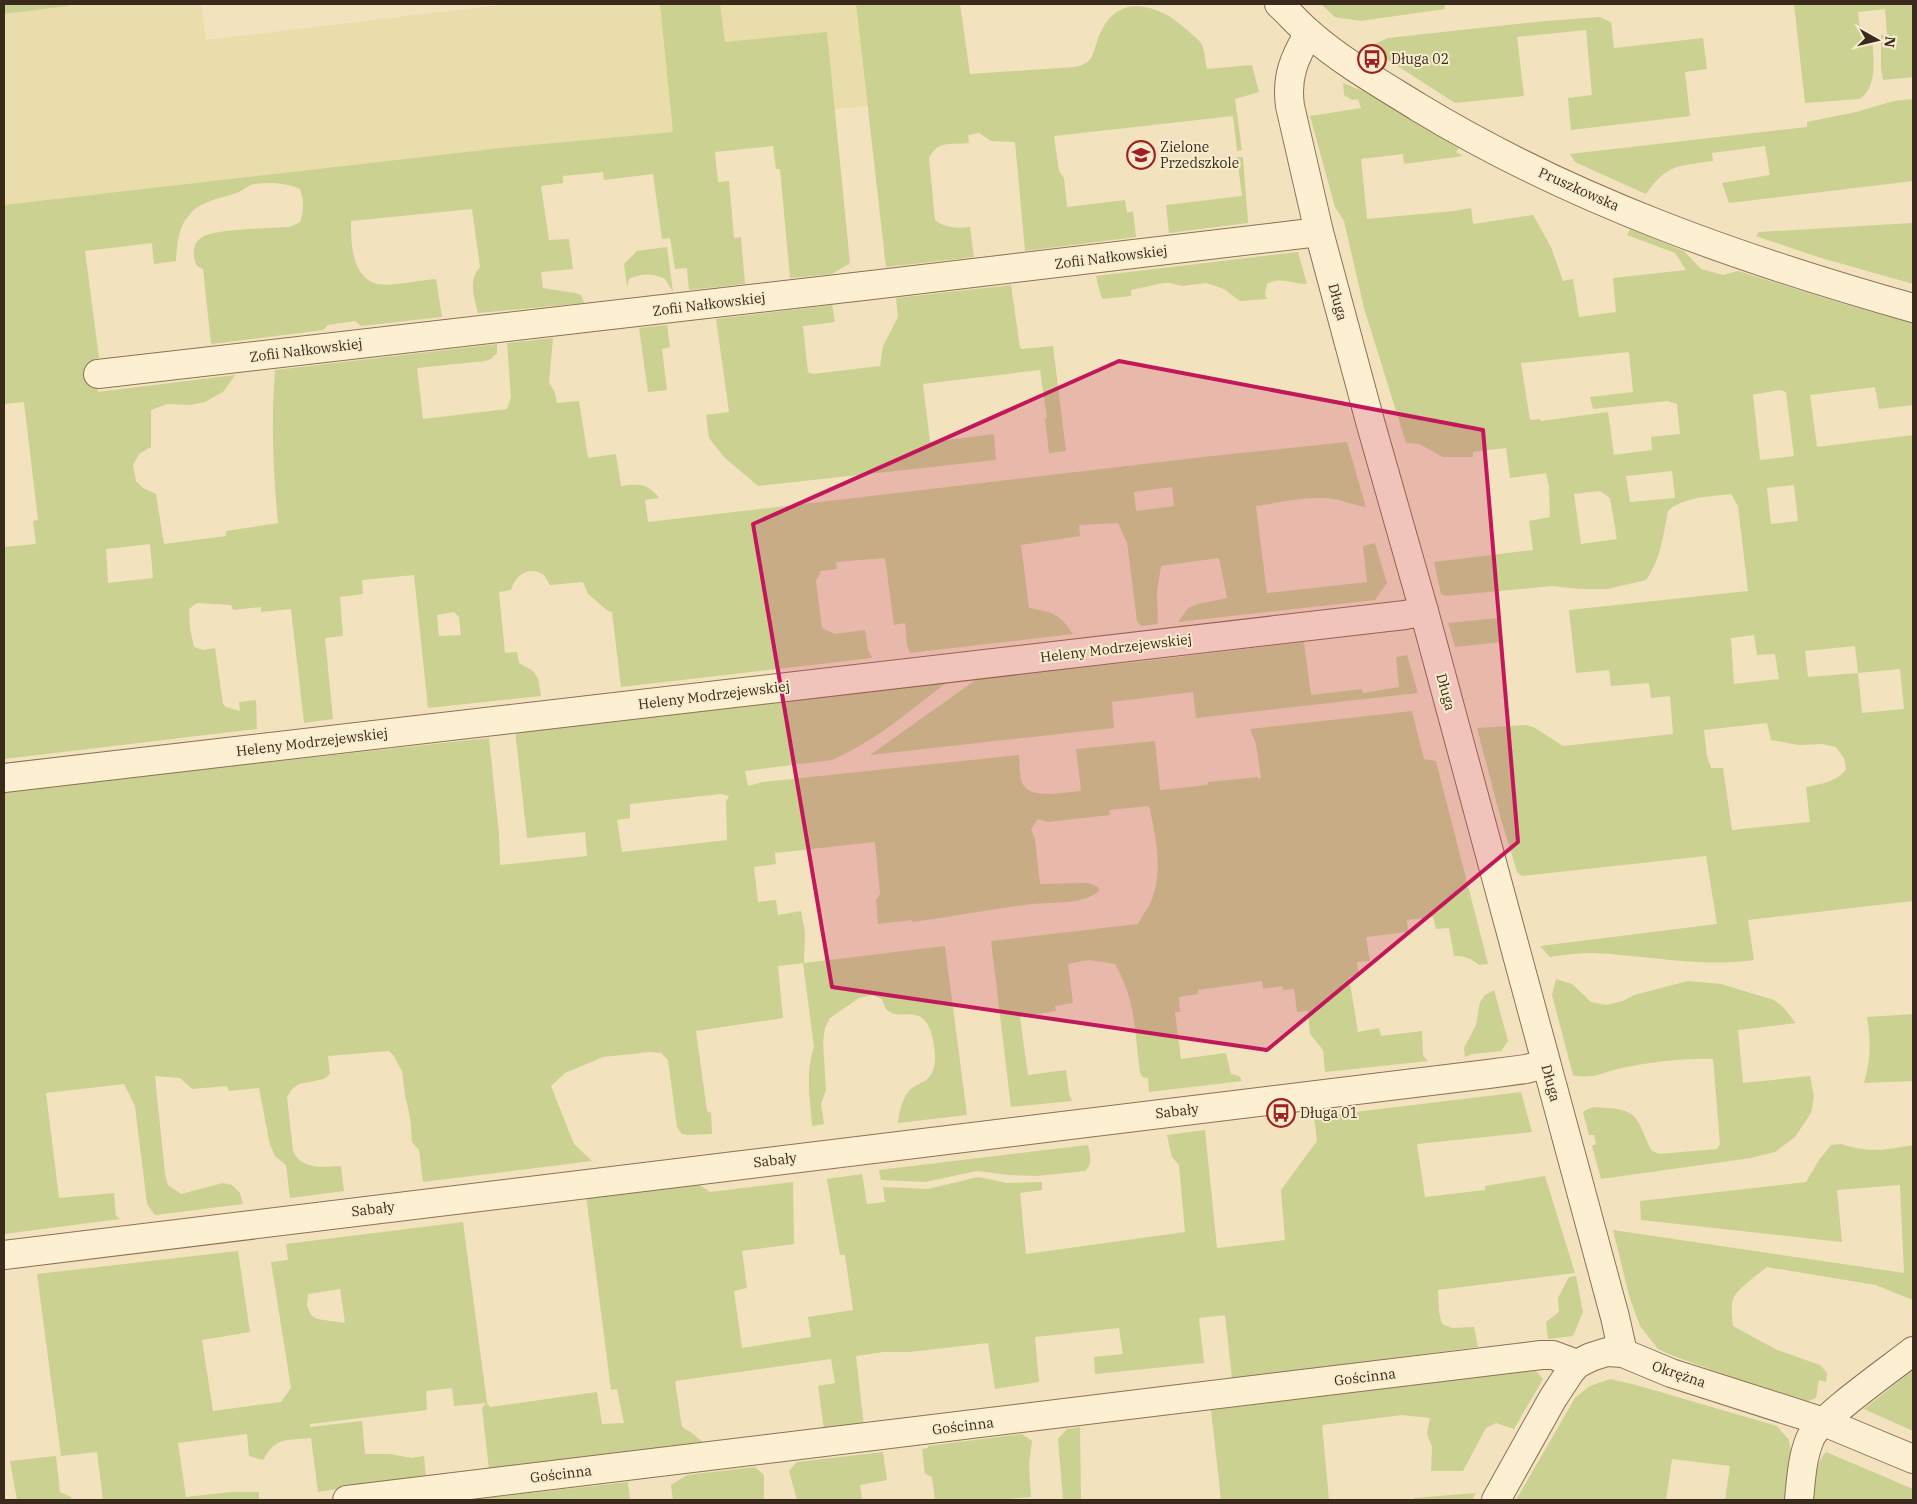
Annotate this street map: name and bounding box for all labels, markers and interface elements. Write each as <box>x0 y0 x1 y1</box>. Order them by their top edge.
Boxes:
north arrow <box>1852 15 1902 65</box>
text: N <box>1880 35 1900 49</box>
bus stop icon: Długa 02 <box>1357 44 1387 74</box>
place label: Długa 02 <box>1391 50 1449 68</box>
place label: Zielone Przedszkole <box>1160 138 1239 172</box>
school or university icon: Zielone Przedszkole <box>1126 140 1156 170</box>
street label: Pruszkowska <box>1536 163 1623 215</box>
street label: Zofii Nałkowskiej <box>1053 241 1169 273</box>
street label: Długa <box>1324 281 1352 323</box>
street label: Zofii Nałkowskiej <box>651 288 767 320</box>
street label: Zofii Nałkowskiej <box>248 334 364 366</box>
street label: Heleny Modrzejewskiej <box>1039 630 1193 666</box>
street label: Długa <box>1432 671 1460 713</box>
street label: Heleny Modrzejewskiej <box>637 677 791 713</box>
street label: Heleny Modrzejewskiej <box>235 724 389 760</box>
street label: Długa <box>1537 1062 1565 1104</box>
bus stop icon: Długa 01 <box>1266 1098 1296 1128</box>
street label: Sabały <box>1154 1099 1200 1123</box>
place label: Długa 01 <box>1300 1104 1358 1122</box>
street label: Sabały <box>752 1148 798 1172</box>
street label: Sabały <box>350 1197 396 1221</box>
street label: Okrężna <box>1650 1356 1709 1392</box>
street label: Gościnna <box>1333 1364 1397 1390</box>
street label: Gościnna <box>931 1413 995 1439</box>
street label: Gościnna <box>529 1461 593 1487</box>

